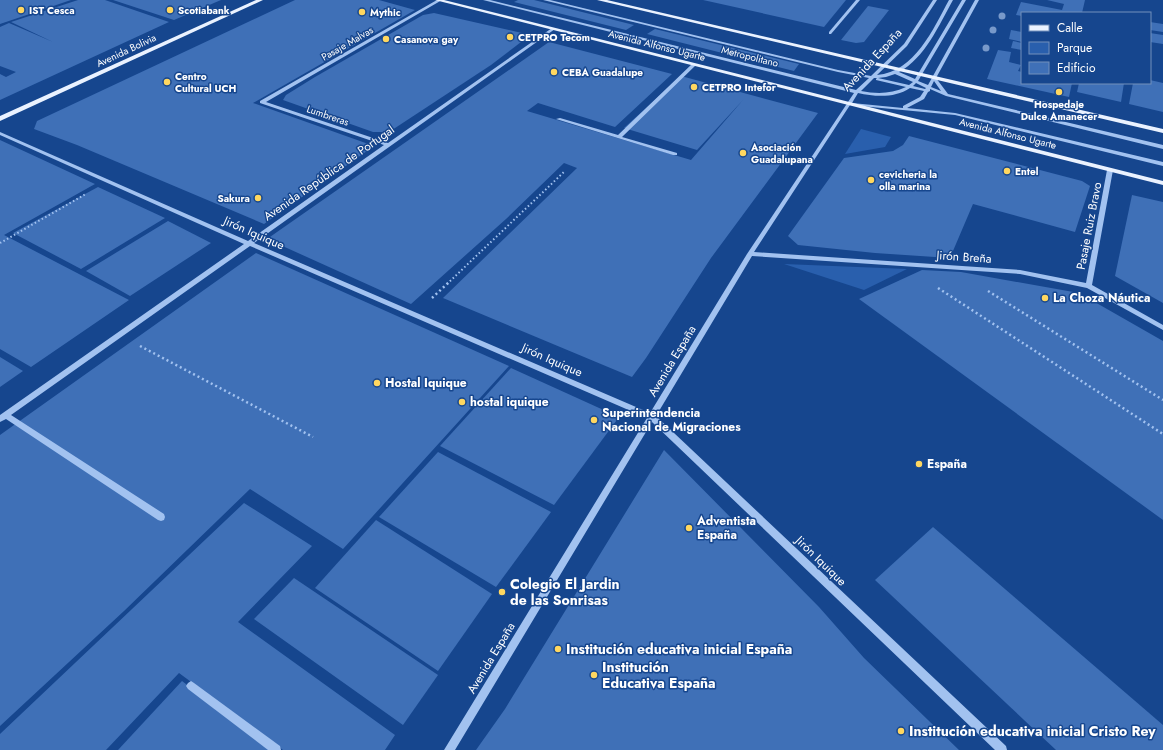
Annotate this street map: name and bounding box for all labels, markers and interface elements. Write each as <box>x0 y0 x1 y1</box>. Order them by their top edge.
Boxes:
place label: IST Cesca <box>29 3 75 18</box>
place label: Scotiabank <box>178 3 230 18</box>
marker: IST Cesca <box>16 5 26 15</box>
marker: Scotiabank <box>165 5 175 15</box>
place label: Mythic <box>370 5 401 20</box>
marker: Mythic <box>357 7 367 17</box>
legend <box>1021 12 1151 84</box>
text: Calle <box>1057 19 1083 37</box>
street label: Pasaje Malvas <box>318 22 376 64</box>
street label: Avenida España <box>838 24 906 96</box>
street label: Avenida Alfonso Ugarte <box>607 26 707 65</box>
street label: Avenida Bolivia <box>94 30 159 71</box>
place label: CETPRO Tecom <box>518 30 590 45</box>
place label: Casanova gay <box>394 32 459 47</box>
marker: CETPRO Tecom <box>505 32 515 42</box>
marker: Casanova gay <box>381 34 391 44</box>
text: Parque <box>1057 39 1092 57</box>
street label: Metropolitano <box>720 42 781 71</box>
text: Edificio <box>1057 59 1096 77</box>
place label: CEBA Guadalupe <box>562 65 643 80</box>
marker: CEBA Guadalupe <box>549 67 559 77</box>
place label: Centro Cultural UCH <box>175 69 237 96</box>
marker: Centro Cultural UCH <box>162 77 172 87</box>
place label: CETPRO Intefor <box>702 80 777 95</box>
marker: CETPRO Intefor <box>689 82 699 92</box>
marker: Hospedaje Dulce Amanecer <box>1054 87 1064 97</box>
place label: Hospedaje Dulce Amanecer <box>1021 97 1098 124</box>
street label: Lumbreras <box>305 101 351 130</box>
street label: Avenida Alfonso Ugarte <box>958 114 1058 153</box>
street label: Avenida República de Portugal <box>260 121 398 225</box>
place label: Asociación Guadalupana <box>750 140 813 167</box>
marker: Asociación Guadalupana <box>738 148 748 158</box>
place label: Entel <box>1015 164 1039 179</box>
marker: Entel <box>1002 166 1012 176</box>
place label: cevicheria la olla marina <box>879 167 937 194</box>
marker: cevicheria la olla marina <box>866 175 876 185</box>
street label: Pasaje Ruiz Bravo <box>1072 180 1106 271</box>
place label: Sakura <box>217 191 250 206</box>
marker: Sakura <box>253 193 263 203</box>
street label: Jirón Iquique <box>219 211 287 254</box>
street label: Jirón Breña <box>934 246 992 268</box>
place label: La Choza Náutica <box>1053 289 1150 307</box>
marker: La Choza Náutica <box>1040 293 1050 303</box>
street label: Avenida España <box>644 322 701 400</box>
street label: Jirón Iquique <box>517 338 585 381</box>
place label: Hostal Iquique <box>385 374 467 392</box>
marker: Hostal Iquique <box>372 378 382 388</box>
place label: hostal iquique <box>470 393 549 411</box>
marker: hostal iquique <box>457 397 467 407</box>
place label: Superintendencia Nacional de Migraciones <box>602 404 741 436</box>
marker: Superintendencia Nacional de Migraciones <box>589 415 599 425</box>
place label: España <box>927 455 967 473</box>
marker: España <box>914 459 924 469</box>
place label: Adventista España <box>696 512 756 544</box>
marker: Adventista España <box>684 523 694 533</box>
street label: Jirón Iquique <box>790 531 851 590</box>
place label: Colegio El Jardin de las Sonrisas <box>510 574 620 610</box>
marker: Colegio El Jardin de las Sonrisas <box>497 587 507 597</box>
street label: Avenida España <box>463 619 520 697</box>
place label: Institución educativa inicial España <box>566 639 792 659</box>
marker: Institución educativa inicial España <box>553 644 563 654</box>
place label: Institución Educativa España <box>602 657 716 693</box>
marker: Institución Educativa España <box>589 670 599 680</box>
place label: Institución educativa inicial Cristo Rey <box>909 721 1156 741</box>
marker: Institución educativa inicial Cristo Rey <box>896 726 906 736</box>

